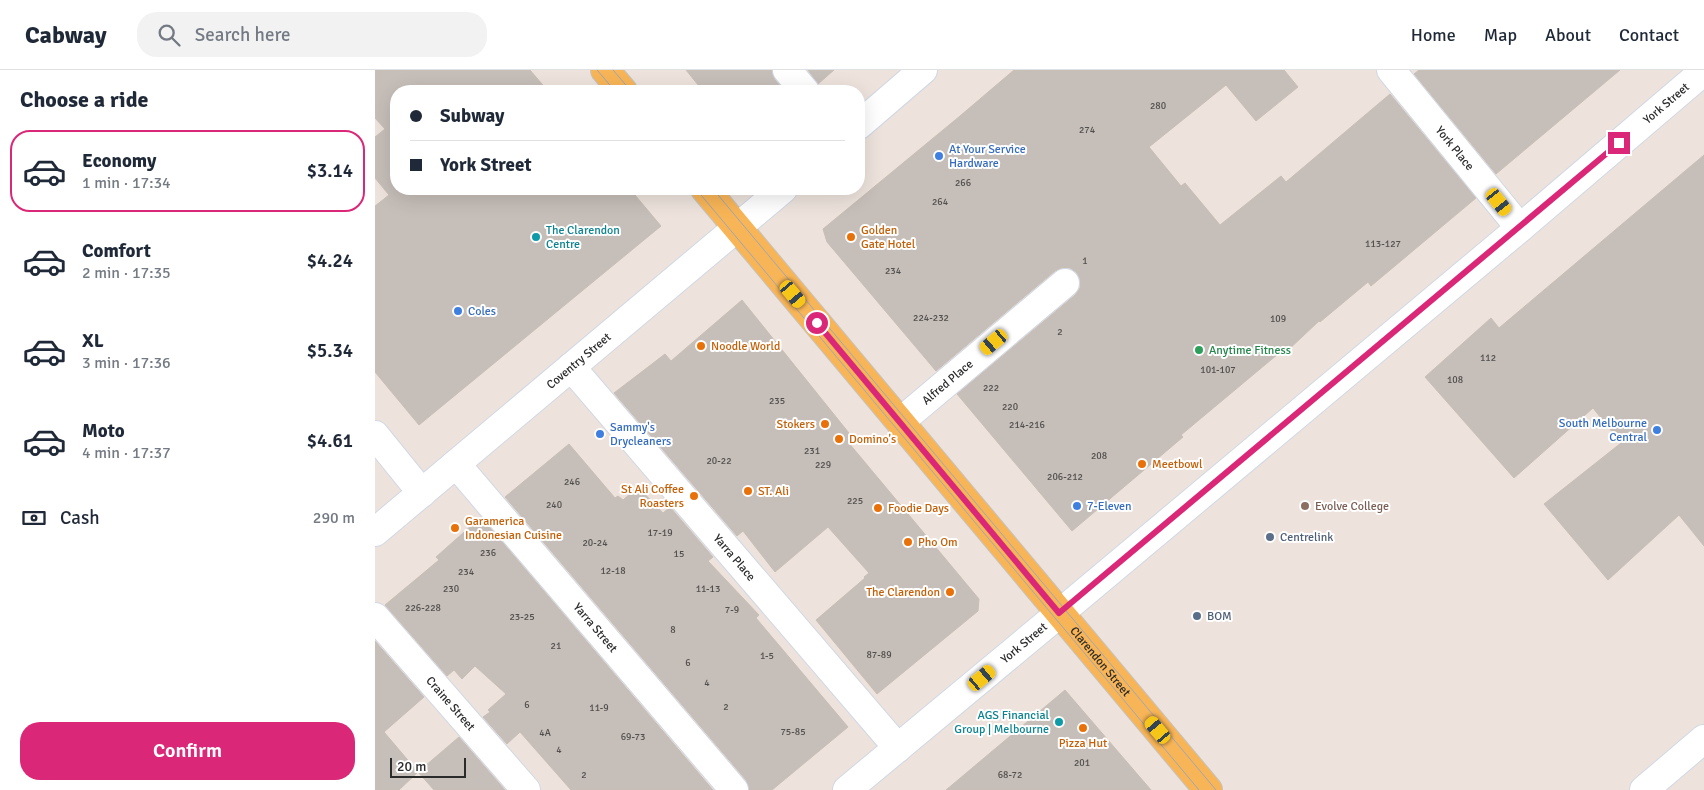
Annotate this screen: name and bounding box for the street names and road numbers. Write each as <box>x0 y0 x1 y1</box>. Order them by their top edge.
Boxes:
street label: York Street <box>1640 79 1692 127</box>
street label: York Place <box>1432 123 1477 173</box>
street label: Coventry Street <box>543 329 614 392</box>
street label: Alfred Place <box>919 356 976 408</box>
street label: Yarra Place <box>710 531 759 584</box>
street label: Yarra Street <box>570 600 621 655</box>
street label: York Street <box>998 619 1050 667</box>
street label: Clarendon Street <box>1067 623 1134 699</box>
street label: Craine Street <box>423 673 478 734</box>

